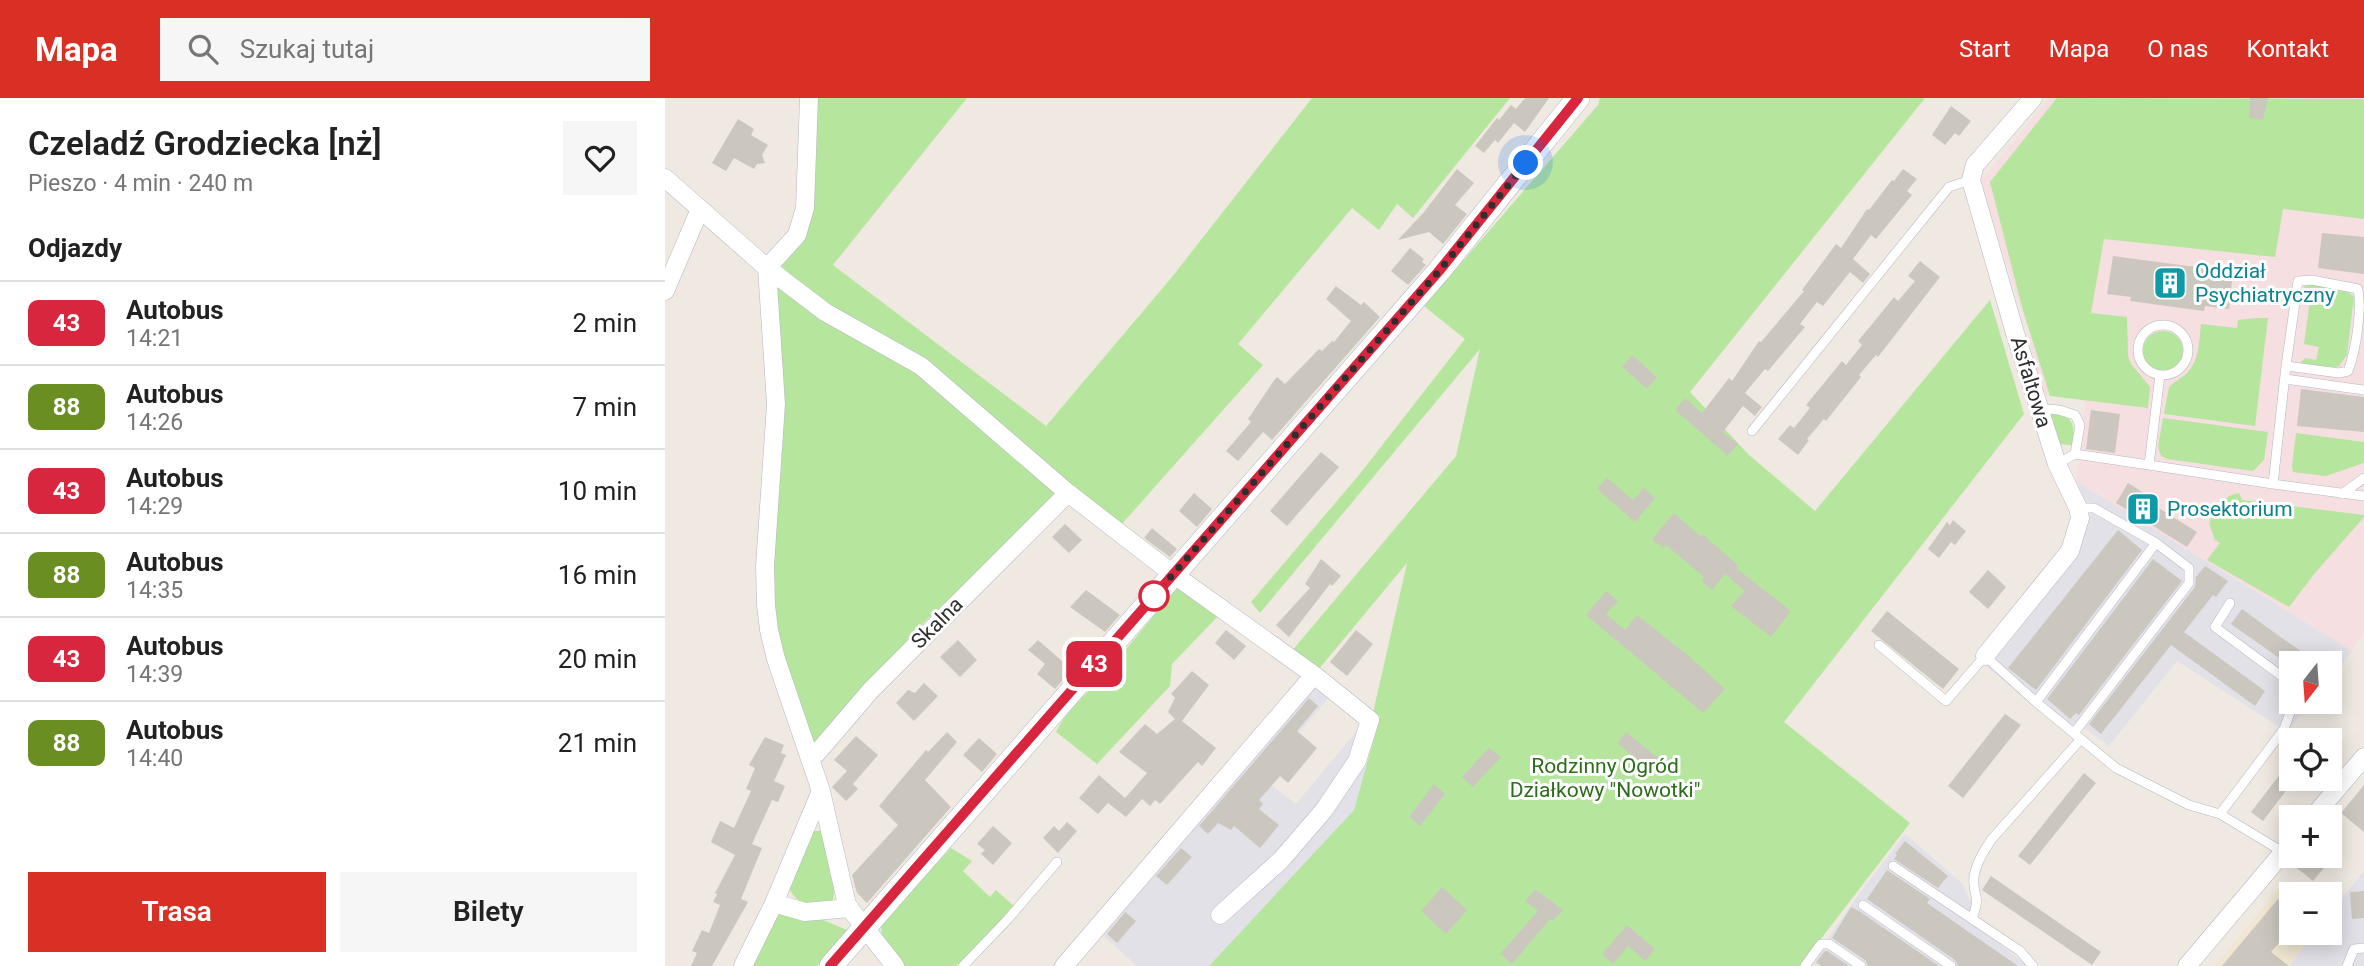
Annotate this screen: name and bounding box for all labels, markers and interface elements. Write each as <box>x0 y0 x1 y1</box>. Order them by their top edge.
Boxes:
search box <box>160 18 650 81</box>
text: Mapa <box>35 30 118 69</box>
icon: search <box>184 30 222 68</box>
text: Szukaj tutaj <box>240 34 374 64</box>
text: Start <box>1959 35 2011 63</box>
text: Mapa <box>2049 35 2109 63</box>
text: O nas <box>2147 35 2208 63</box>
text: Kontakt <box>2246 35 2329 63</box>
button: heart <box>563 121 637 195</box>
text: Czeladź Grodziecka [nż] <box>28 124 382 163</box>
your location <box>1508 145 1543 180</box>
text: Pieszo · 4 min · 240 m <box>28 170 253 197</box>
text: Odjazdy <box>28 233 122 263</box>
place label: Oddział Psychiatryczny <box>2195 259 2335 307</box>
building icon: Oddział Psychiatryczny <box>2151 264 2189 302</box>
text: Autobus <box>126 295 224 325</box>
text: 2 min <box>572 308 637 338</box>
text: 43 <box>53 309 80 337</box>
text: 14:21 <box>126 325 183 352</box>
street label: Asfaltowa <box>2006 333 2056 431</box>
text: Autobus <box>126 379 224 409</box>
text: 7 min <box>572 392 637 422</box>
text: 88 <box>53 393 80 421</box>
text: 14:26 <box>126 409 183 436</box>
text: Autobus <box>126 463 224 493</box>
text: 10 min <box>558 476 637 506</box>
text: 43 <box>53 477 80 505</box>
building icon: Prosektorium <box>2124 490 2162 528</box>
text: 14:29 <box>126 493 183 520</box>
place label: Prosektorium <box>2167 497 2293 521</box>
text: Autobus <box>126 547 224 577</box>
text: 16 min <box>558 560 637 590</box>
text: 88 <box>53 561 80 589</box>
text: 14:35 <box>126 577 183 604</box>
unlabelled marker <box>1139 581 1169 611</box>
street label: Skalna <box>906 592 968 654</box>
text: Autobus <box>126 631 224 661</box>
line badge: 43 <box>1063 641 1125 687</box>
text: 20 min <box>558 644 637 674</box>
text: 43 <box>53 645 80 673</box>
text: 43 <box>1080 650 1108 678</box>
north arrow <box>2279 651 2341 714</box>
map controls <box>2279 651 2342 945</box>
text: 14:39 <box>126 661 183 688</box>
text: Autobus <box>126 715 224 745</box>
text: 21 min <box>558 728 637 758</box>
button: locate <box>2279 728 2342 791</box>
text: 88 <box>53 729 80 757</box>
text: 14:40 <box>126 745 183 772</box>
park label: Rodzinny Ogród Działkowy "Nowotki" <box>1510 754 1700 802</box>
button: + <box>2279 805 2342 868</box>
button: Trasa <box>28 872 326 952</box>
button: Bilety <box>340 872 637 952</box>
button: − <box>2279 882 2342 945</box>

